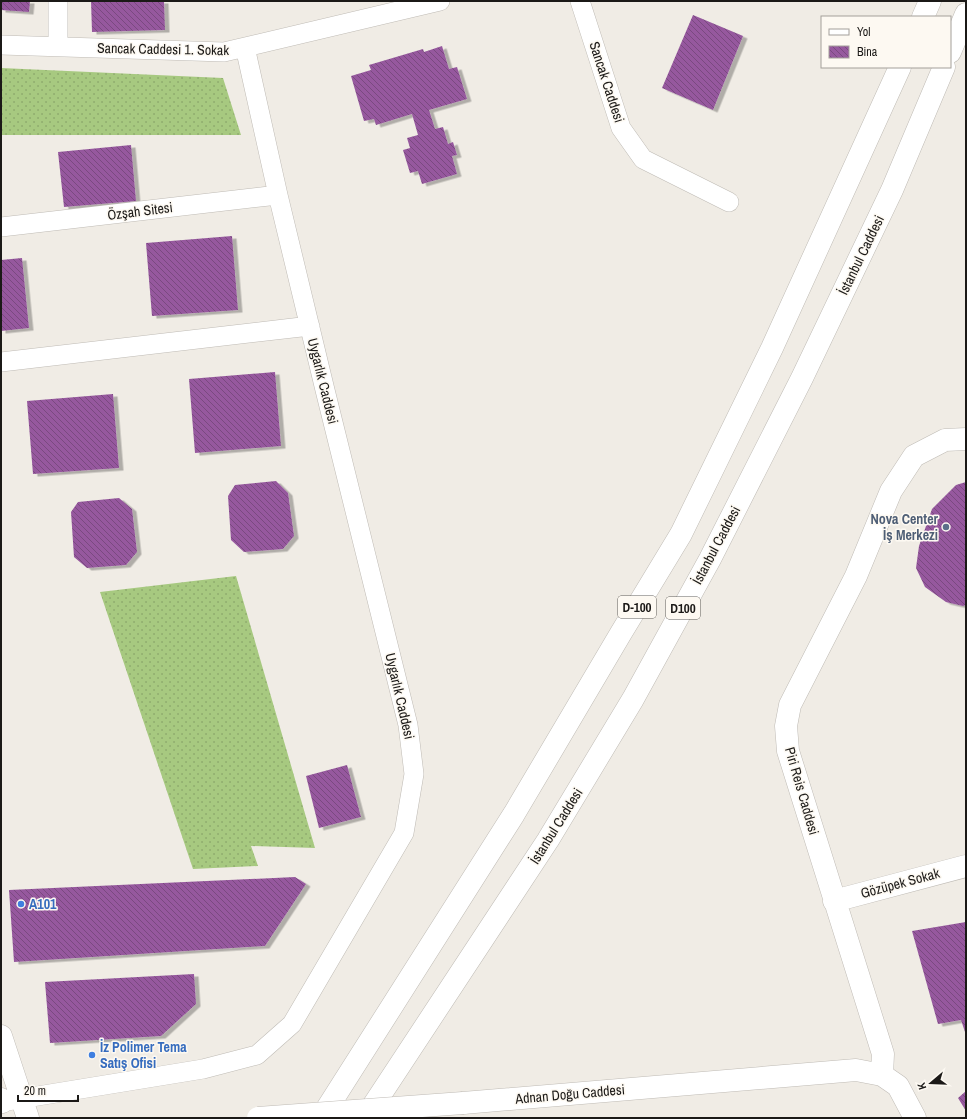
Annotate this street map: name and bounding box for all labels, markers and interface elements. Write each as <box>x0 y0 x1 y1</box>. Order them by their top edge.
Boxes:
legend <box>821 16 951 68</box>
text: Yol <box>857 24 870 40</box>
street label: Sancak Caddesi 1. Sokak <box>97 39 229 59</box>
street label: Sancak Caddesi <box>585 39 629 125</box>
text: Bina <box>857 44 878 60</box>
street label: Özşah Sitesi <box>106 198 174 224</box>
street label: İstanbul Caddesi <box>834 212 888 298</box>
street label: Uygarlık Caddesi <box>304 336 342 426</box>
street label: İstanbul Caddesi <box>688 503 744 587</box>
place label: Nova Center İş Merkezi <box>870 510 939 544</box>
marker: Nova Center İş Merkezi <box>941 522 951 532</box>
road number: D-100 <box>618 596 656 618</box>
road number: D100 <box>666 597 700 619</box>
street label: Uygarlık Caddesi <box>381 651 419 741</box>
street label: Piri Reis Caddesi <box>781 745 823 837</box>
street label: İstanbul Caddesi <box>526 785 586 867</box>
street label: Gözüpek Sokak <box>859 864 942 902</box>
place label: A101 <box>29 895 57 913</box>
marker: A101 <box>16 899 26 909</box>
place label: İz Polimer Tema Satış Ofisi <box>100 1038 187 1072</box>
marker: İz Polimer Tema Satış Ofisi <box>87 1050 97 1060</box>
north arrow <box>911 1063 951 1103</box>
scale bar <box>18 1077 78 1103</box>
street label: Adnan Doğu Caddesi <box>514 1080 625 1108</box>
text: K <box>914 1080 929 1092</box>
text: 20 m <box>24 1083 46 1099</box>

